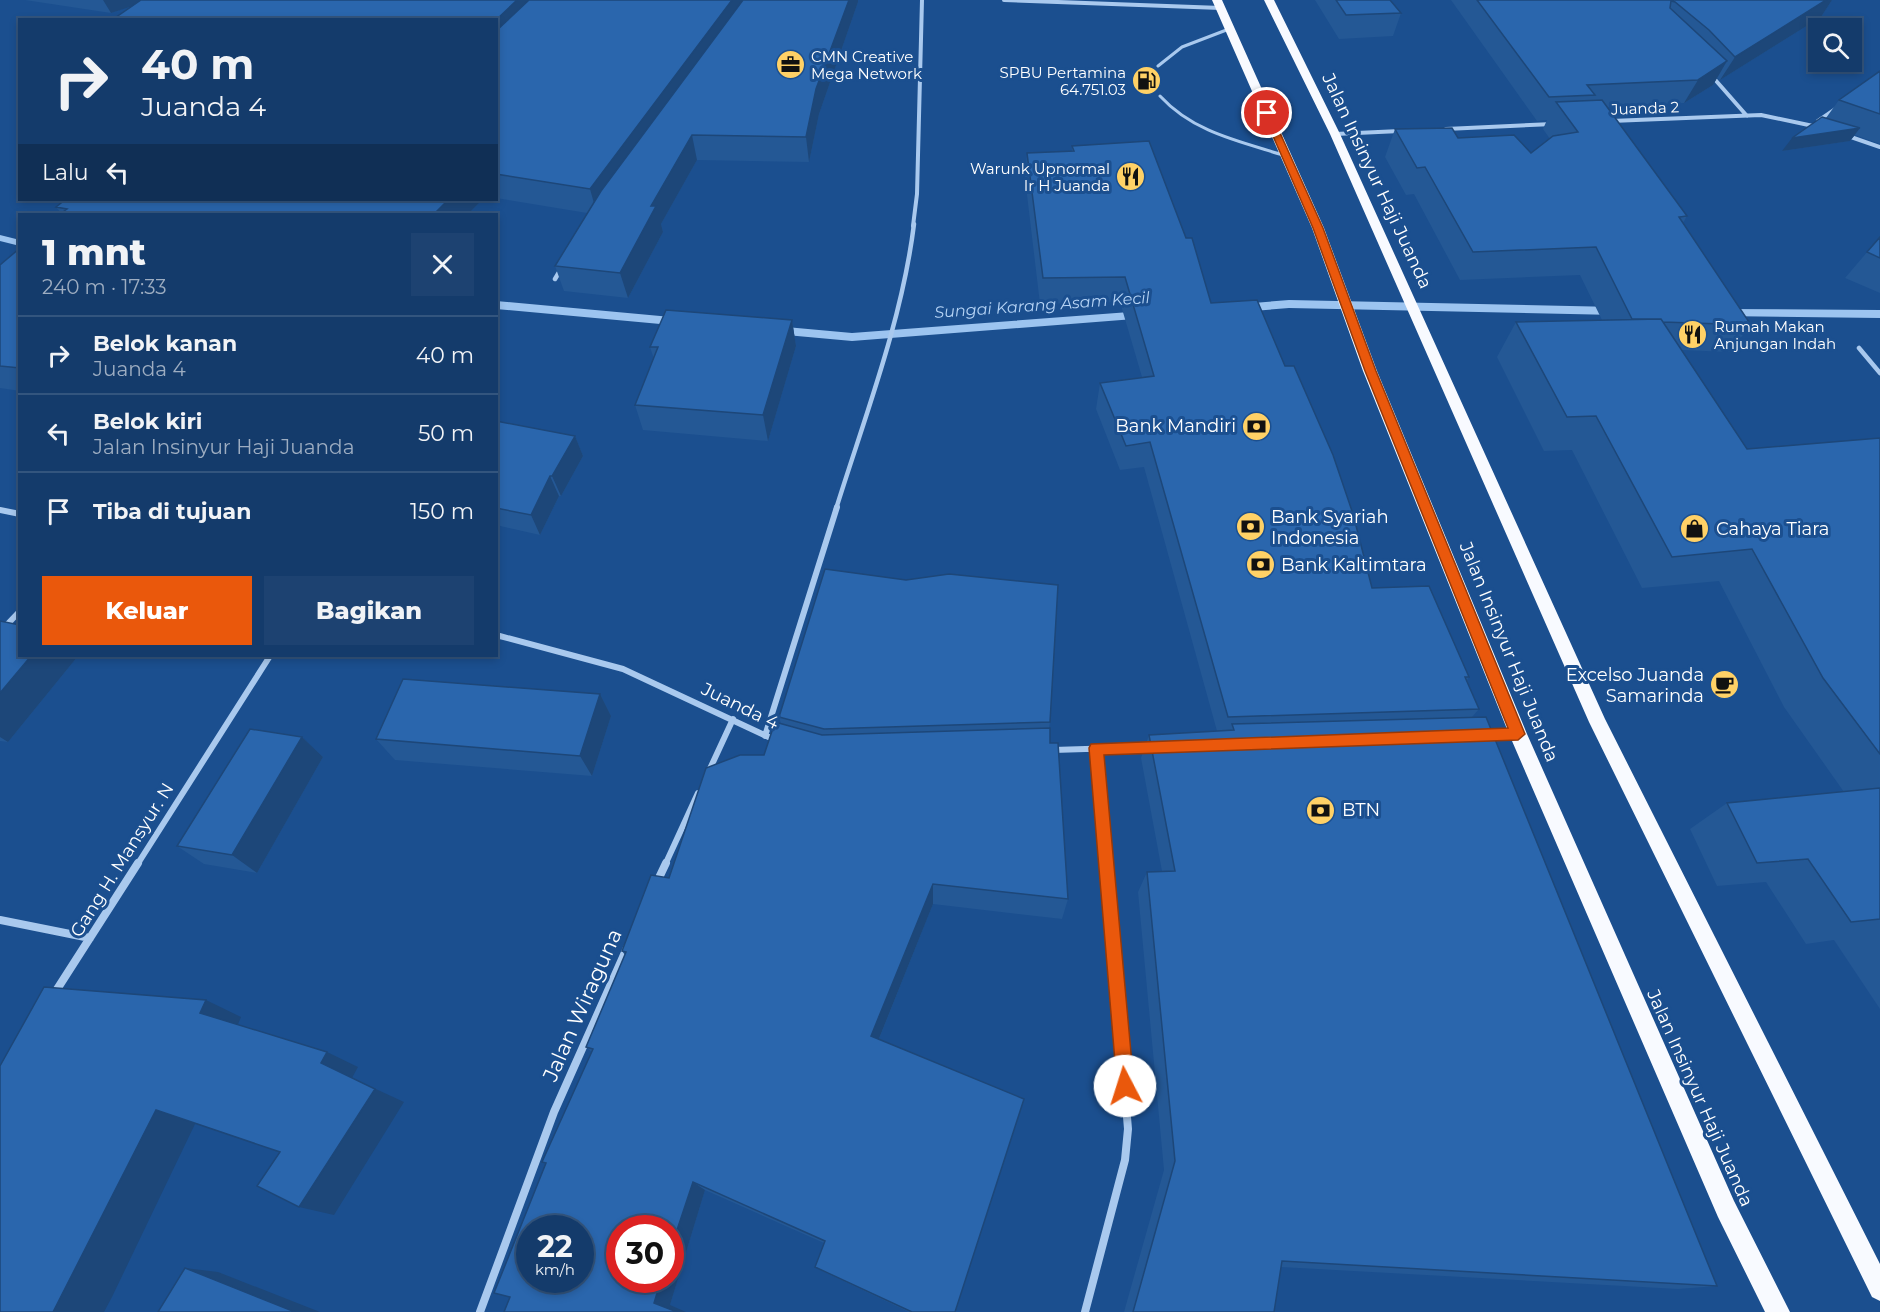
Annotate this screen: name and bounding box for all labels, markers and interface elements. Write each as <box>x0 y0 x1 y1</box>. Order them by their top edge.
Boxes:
map controls <box>1808 18 1862 72</box>
button: search <box>1808 18 1862 72</box>
text: 40 m <box>141 38 254 90</box>
icon: right <box>42 42 120 120</box>
place label: CMN Creative Mega Network <box>811 47 922 83</box>
office icon: CMN Creative Mega Network <box>774 49 806 81</box>
place label: SPBU Pertamina 64.751.03 <box>1000 63 1126 99</box>
fuel station icon: SPBU Pertamina 64.751.03 <box>1131 65 1163 97</box>
street label: Jalan Insinyur Haji Juanda <box>1317 69 1437 292</box>
pin <box>1241 87 1292 138</box>
text: Juanda 4 <box>141 90 266 123</box>
icon: arrive <box>1250 96 1283 129</box>
street label: Juanda 2 <box>1610 97 1679 119</box>
icon: left <box>101 156 134 189</box>
text: Lalu <box>42 159 89 186</box>
place label: Warunk Upnormal Ir H Juanda <box>970 159 1110 195</box>
restaurant icon: Warunk Upnormal Ir H Juanda <box>1115 161 1147 193</box>
text: 1 mnt <box>42 230 146 274</box>
button: close <box>411 233 474 296</box>
text: 240 m · 17:33 <box>42 275 167 299</box>
water label: Sungai Karang Asam Kecil <box>934 288 1151 322</box>
place label: Rumah Makan Anjungan Indah <box>1714 317 1836 353</box>
restaurant icon: Rumah Makan Anjungan Indah <box>1677 319 1709 351</box>
text: Belok kanan <box>93 330 237 357</box>
icon: right <box>42 339 75 372</box>
text: 40 m <box>416 342 474 369</box>
text: Juanda 4 <box>93 357 186 381</box>
text: Belok kiri <box>93 408 202 435</box>
bank icon: Bank Mandiri <box>1241 410 1273 442</box>
place label: Bank Mandiri <box>1115 415 1236 437</box>
icon: left <box>42 417 75 450</box>
text: 50 m <box>418 420 474 447</box>
text: Jalan Insinyur Haji Juanda <box>93 435 354 459</box>
icon: arrive <box>42 495 75 528</box>
text: Tiba di tujuan <box>93 498 251 525</box>
text: 150 m <box>410 498 474 525</box>
place label: Bank Syariah Indonesia <box>1271 506 1389 549</box>
bank icon: Bank Syariah Indonesia <box>1234 511 1266 543</box>
shop icon: Cahaya Tiara <box>1679 513 1711 545</box>
place label: Cahaya Tiara <box>1716 518 1829 540</box>
street label: Jalan Insinyur Haji Juanda <box>1454 538 1563 765</box>
bank icon: Bank Kaltimtara <box>1244 549 1276 581</box>
place label: Bank Kaltimtara <box>1281 554 1427 576</box>
button: Keluar <box>42 576 252 645</box>
button: Bagikan <box>264 576 474 645</box>
place label: Excelso Juanda Samarinda <box>1566 664 1704 707</box>
cafe icon: Excelso Juanda Samarinda <box>1709 669 1741 701</box>
street label: Juanda 4 <box>697 677 782 734</box>
street label: Gang H. Mansyur. N <box>66 779 178 941</box>
bank icon: BTN <box>1305 794 1337 826</box>
place label: BTN <box>1342 799 1380 821</box>
street label: Jalan Wiraguna <box>537 925 627 1086</box>
street label: Jalan Insinyur Haji Juanda <box>1642 985 1758 1210</box>
position arrow <box>1093 1054 1157 1118</box>
speed limit sign: 30 <box>606 1215 684 1293</box>
text: 22 <box>537 1228 573 1265</box>
text: km/h <box>535 1260 575 1279</box>

